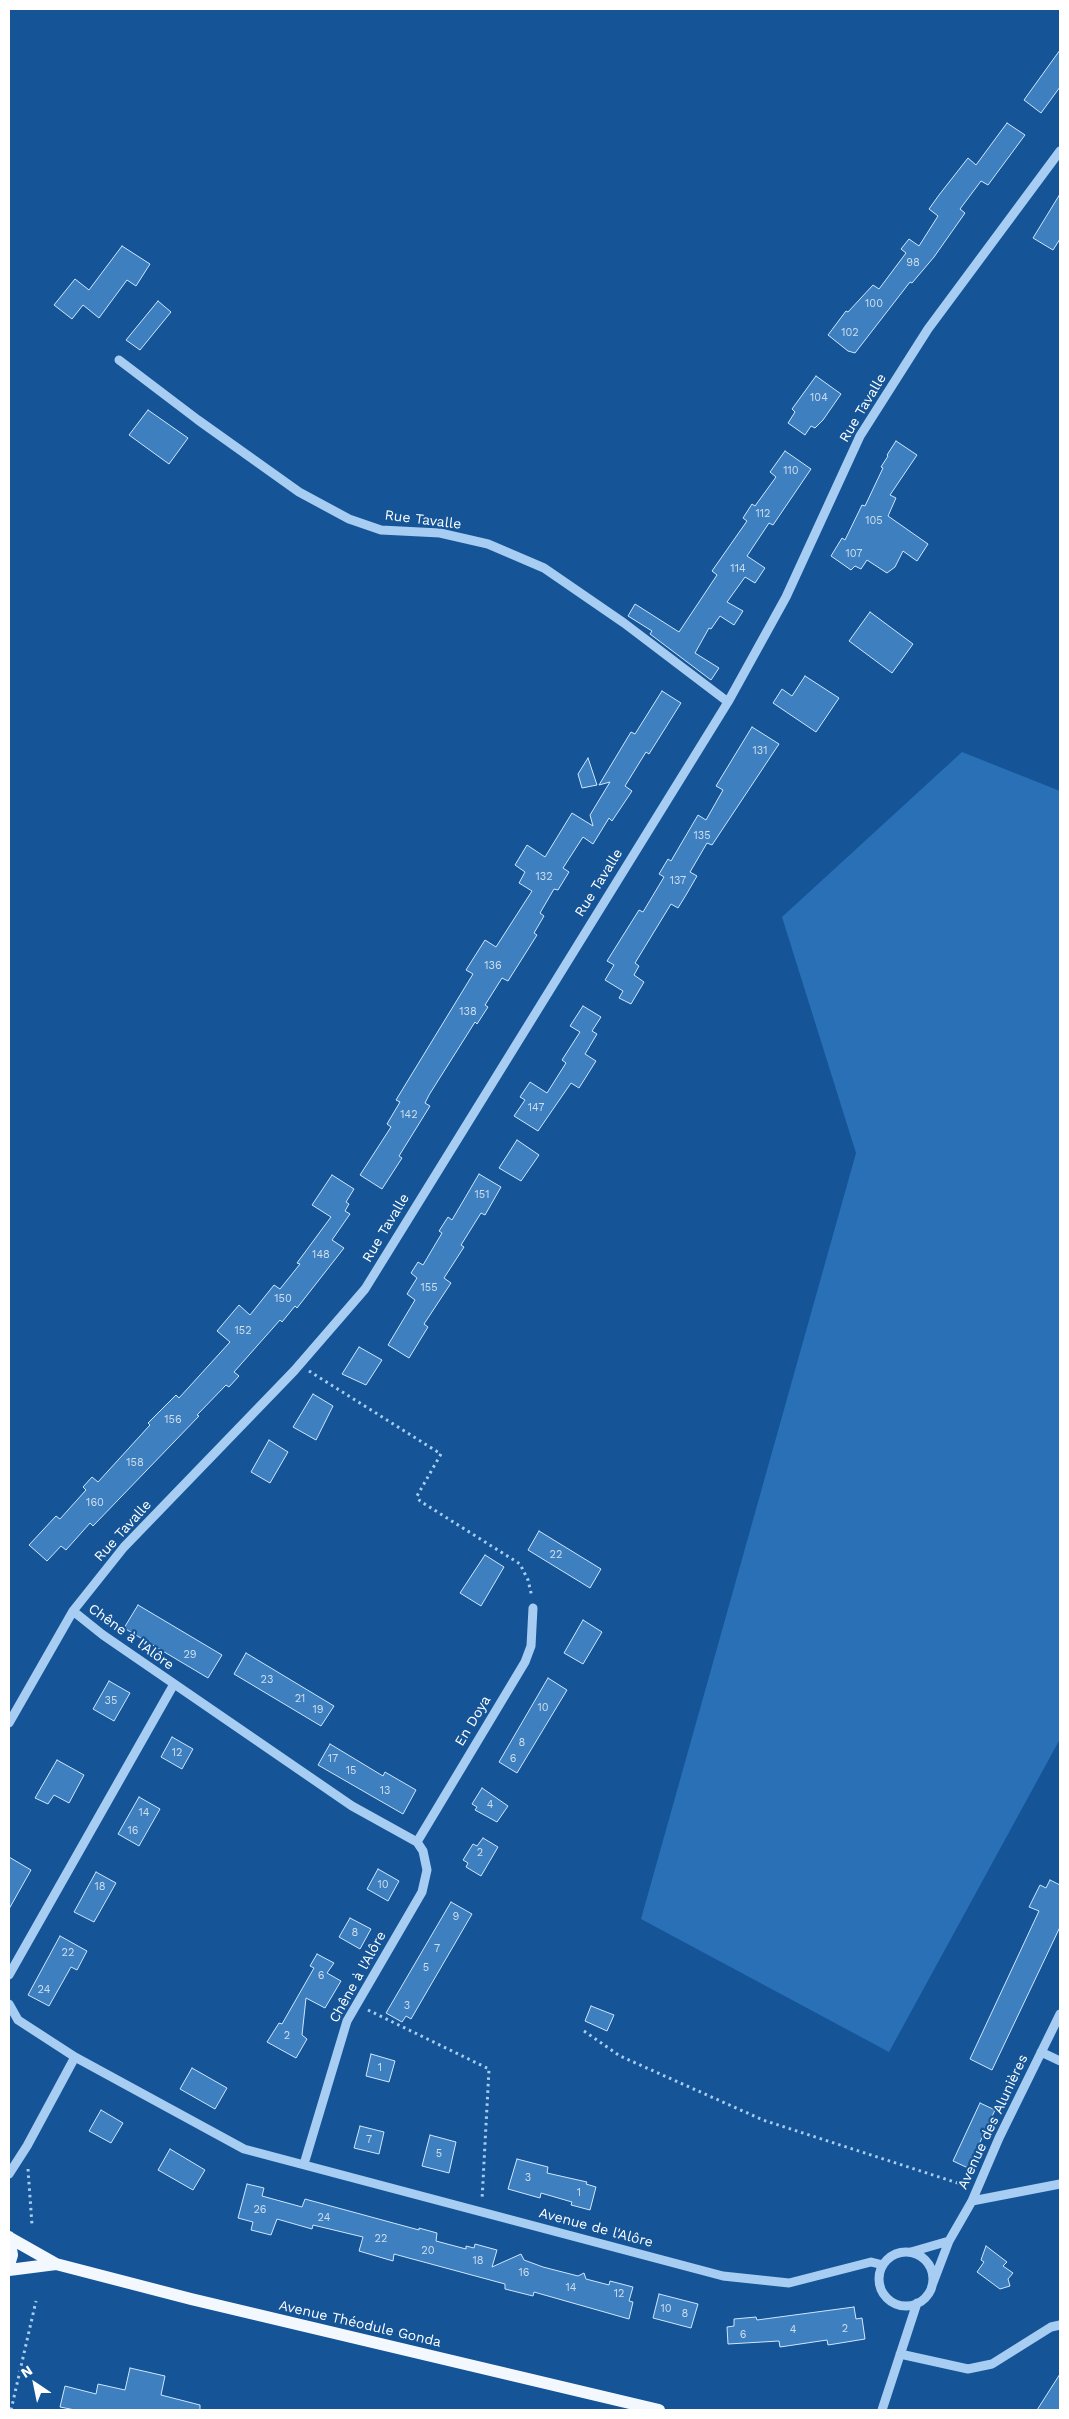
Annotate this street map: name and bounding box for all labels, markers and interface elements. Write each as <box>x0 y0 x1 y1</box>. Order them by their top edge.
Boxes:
house number: 98 <box>906 256 920 270</box>
house number: 100 <box>865 297 883 311</box>
house number: 102 <box>841 326 859 340</box>
street label: Rue Tavalle <box>836 371 890 445</box>
house number: 104 <box>810 391 828 405</box>
house number: 110 <box>783 464 799 478</box>
street label: Rue Tavalle <box>384 507 462 533</box>
house number: 112 <box>756 507 770 521</box>
house number: 105 <box>865 514 883 528</box>
house number: 107 <box>845 547 863 561</box>
house number: 114 <box>730 562 746 576</box>
house number: 131 <box>753 744 767 758</box>
house number: 135 <box>693 829 711 843</box>
street label: Rue Tavalle <box>571 846 627 920</box>
house number: 132 <box>535 870 553 884</box>
house number: 137 <box>670 874 686 888</box>
house number: 136 <box>484 959 502 973</box>
house number: 138 <box>459 1005 477 1019</box>
house number: 147 <box>528 1101 544 1115</box>
house number: 142 <box>400 1108 418 1122</box>
house number: 151 <box>475 1188 489 1202</box>
street label: Rue Tavalle <box>359 1191 413 1265</box>
house number: 148 <box>312 1248 330 1262</box>
house number: 155 <box>420 1281 438 1295</box>
house number: 150 <box>274 1292 292 1306</box>
house number: 152 <box>234 1324 252 1338</box>
house number: 156 <box>164 1413 182 1427</box>
house number: 158 <box>126 1456 144 1470</box>
house number: 160 <box>86 1496 104 1510</box>
street label: Rue Tavalle <box>91 1497 155 1565</box>
house number: 22 <box>550 1548 562 1562</box>
street label: Chêne à l'Alôre <box>85 1600 177 1674</box>
house number: 29 <box>183 1648 197 1662</box>
house number: 23 <box>261 1673 273 1687</box>
house number: 21 <box>295 1692 305 1706</box>
street label: En Doya <box>451 1693 495 1749</box>
house number: 35 <box>105 1694 117 1708</box>
house number: 10 <box>537 1701 549 1715</box>
house number: 19 <box>312 1703 324 1717</box>
house number: 8 <box>519 1736 525 1750</box>
house number: 12 <box>172 1746 182 1760</box>
house number: 17 <box>328 1752 338 1766</box>
house number: 6 <box>510 1752 516 1766</box>
house number: 15 <box>346 1764 356 1778</box>
house number: 13 <box>380 1784 390 1798</box>
house number: 4 <box>487 1798 493 1812</box>
house number: 14 <box>138 1806 150 1820</box>
house number: 16 <box>128 1824 138 1838</box>
house number: 2 <box>477 1846 483 1860</box>
house number: 10 <box>377 1878 389 1892</box>
house number: 18 <box>94 1880 106 1894</box>
house number: 9 <box>453 1910 459 1924</box>
house number: 8 <box>352 1926 358 1940</box>
street label: Chêne à l'Alôre <box>326 1928 390 2026</box>
house number: 7 <box>434 1942 440 1956</box>
house number: 22 <box>62 1946 74 1960</box>
house number: 5 <box>423 1961 429 1975</box>
house number: 6 <box>318 1969 324 1983</box>
house number: 24 <box>38 1983 50 1997</box>
house number: 3 <box>404 1999 410 2013</box>
house number: 2 <box>284 2029 290 2043</box>
street label: Avenue des Alunières <box>954 2052 1032 2192</box>
house number: 1 <box>378 2061 382 2075</box>
house number: 7 <box>366 2133 372 2147</box>
house number: 5 <box>436 2147 442 2161</box>
house number: 3 <box>525 2171 531 2185</box>
house number: 1 <box>577 2186 581 2200</box>
house number: 26 <box>253 2203 267 2217</box>
street label: Avenue de l'Alôre <box>537 2205 655 2251</box>
house number: 24 <box>318 2211 330 2225</box>
house number: 22 <box>375 2232 387 2246</box>
house number: 20 <box>421 2244 435 2258</box>
house number: 18 <box>472 2254 484 2268</box>
house number: 16 <box>519 2266 529 2280</box>
house number: 14 <box>565 2281 577 2295</box>
house number: 12 <box>614 2287 624 2301</box>
street label: Avenue Théodule Gonda <box>277 2297 443 2351</box>
house number: 10 <box>660 2302 672 2316</box>
house number: 8 <box>682 2307 688 2321</box>
house number: 2 <box>842 2322 848 2336</box>
house number: 4 <box>790 2323 796 2337</box>
house number: 6 <box>740 2328 746 2342</box>
north arrow <box>10 2359 60 2409</box>
text: N <box>18 2362 35 2381</box>

